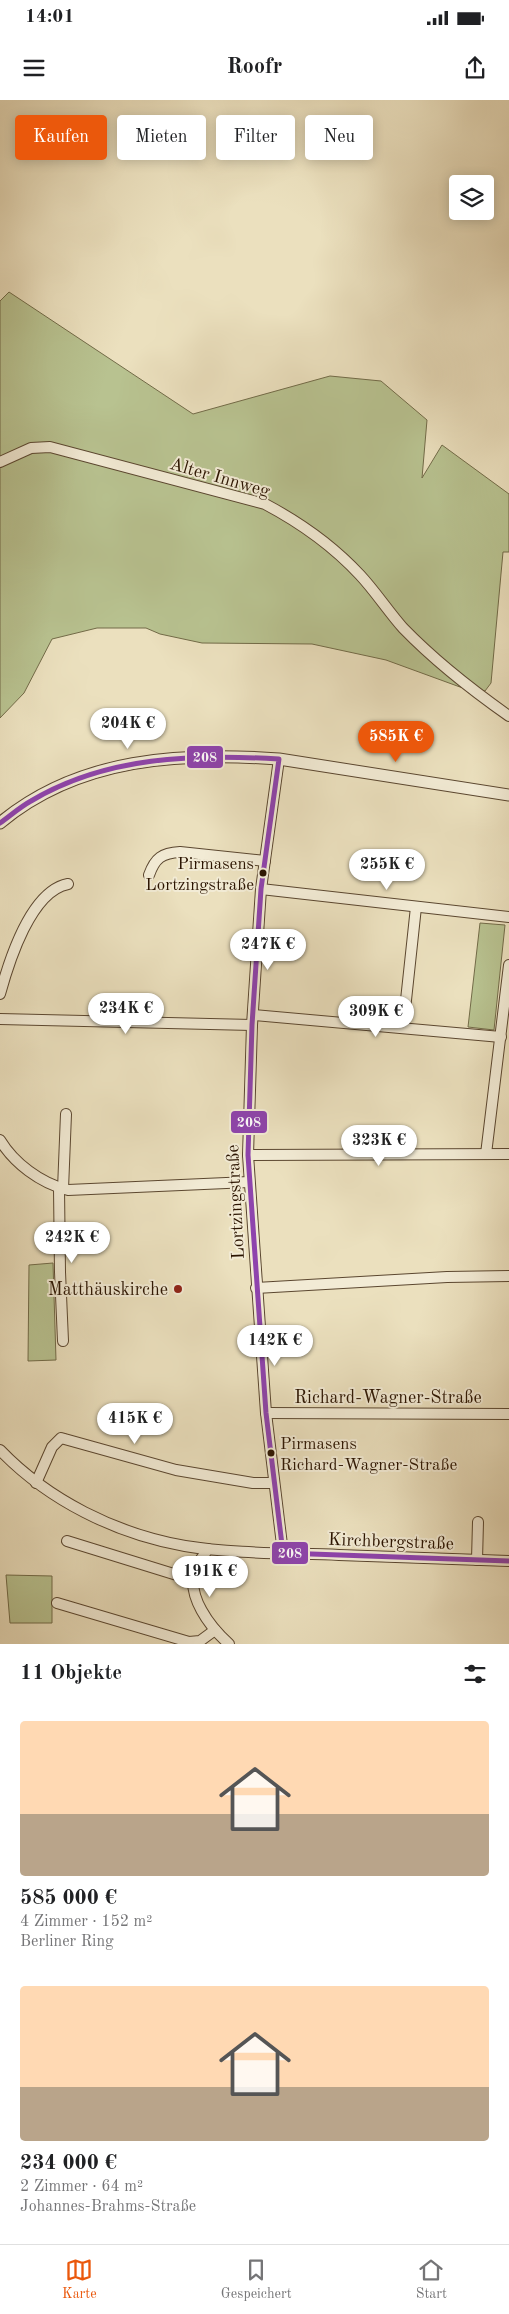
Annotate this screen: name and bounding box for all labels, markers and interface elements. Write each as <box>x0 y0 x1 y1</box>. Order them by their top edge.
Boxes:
text: 14:01 <box>25 8 74 27</box>
icon: menu <box>20 54 48 82</box>
icon: share <box>461 54 489 82</box>
text: Roofr <box>227 56 282 78</box>
chip: Kaufen <box>15 115 107 160</box>
chip: Mieten <box>117 115 206 160</box>
chip: Filter <box>216 115 295 160</box>
chip: Neu <box>305 115 373 160</box>
map controls <box>449 175 494 220</box>
button: layers <box>449 175 494 220</box>
street label: Alter Innweg <box>168 455 272 501</box>
pin: 204K € <box>87 708 169 750</box>
text: 204K € <box>101 716 155 732</box>
pin: 585K € <box>355 720 437 763</box>
text: 585K € <box>369 729 423 745</box>
line badge: 208 <box>186 745 224 769</box>
text: 208 <box>193 751 217 765</box>
pin: 255K € <box>346 848 428 891</box>
place label: Pirmasens Lortzingstraße <box>145 856 254 894</box>
text: 255K € <box>360 857 414 873</box>
marker: Pirmasens Lortzingstraße <box>258 868 268 878</box>
pin: 247K € <box>227 928 309 971</box>
text: 247K € <box>241 937 295 953</box>
pin: 234K € <box>85 992 167 1035</box>
pin: 309K € <box>335 996 417 1038</box>
text: 234K € <box>99 1001 153 1017</box>
text: 309K € <box>349 1004 403 1020</box>
line badge: 208 <box>230 1110 268 1134</box>
text: 208 <box>237 1116 261 1130</box>
pin: 323K € <box>338 1124 420 1167</box>
text: 323K € <box>352 1133 406 1149</box>
street label: Lortzingstraße <box>224 1144 248 1260</box>
pin: 242K € <box>31 1222 113 1264</box>
text: 242K € <box>45 1230 99 1246</box>
place label: Matthäuskirche <box>48 1281 168 1299</box>
marker: Matthäuskirche <box>172 1283 184 1295</box>
pin: 142K € <box>234 1324 316 1367</box>
text: 142K € <box>248 1333 302 1349</box>
street label: Richard-Wagner-Straße <box>294 1389 482 1407</box>
pin: 415K € <box>94 1402 176 1445</box>
text: 415K € <box>108 1411 162 1427</box>
place label: Pirmasens Richard-Wagner-Straße <box>280 1436 457 1474</box>
marker: Pirmasens Richard-Wagner-Straße <box>266 1448 276 1458</box>
street label: Kirchbergstraße <box>328 1531 454 1553</box>
line badge: 208 <box>271 1541 309 1565</box>
text: 208 <box>278 1547 302 1561</box>
pin: 191K € <box>169 1556 251 1598</box>
text: 191K € <box>183 1564 237 1580</box>
icon: filters <box>461 1660 489 1688</box>
text: 11 Objekte <box>20 1663 122 1684</box>
icon: home <box>210 1754 300 1844</box>
text: 585 000 € <box>20 1888 117 1909</box>
text: 4 Zimmer · 152 m² <box>20 1914 152 1930</box>
text: Berliner Ring <box>20 1934 114 1950</box>
icon: home <box>210 2019 300 2109</box>
text: 234 000 € <box>20 2153 117 2174</box>
text: 2 Zimmer · 64 m² <box>20 2179 143 2195</box>
text: Johannes-Brahms-Straße <box>20 2199 196 2215</box>
tab: Karte <box>62 2256 97 2303</box>
tab: Gespeichert <box>221 2256 292 2303</box>
tab: Start <box>416 2256 447 2303</box>

